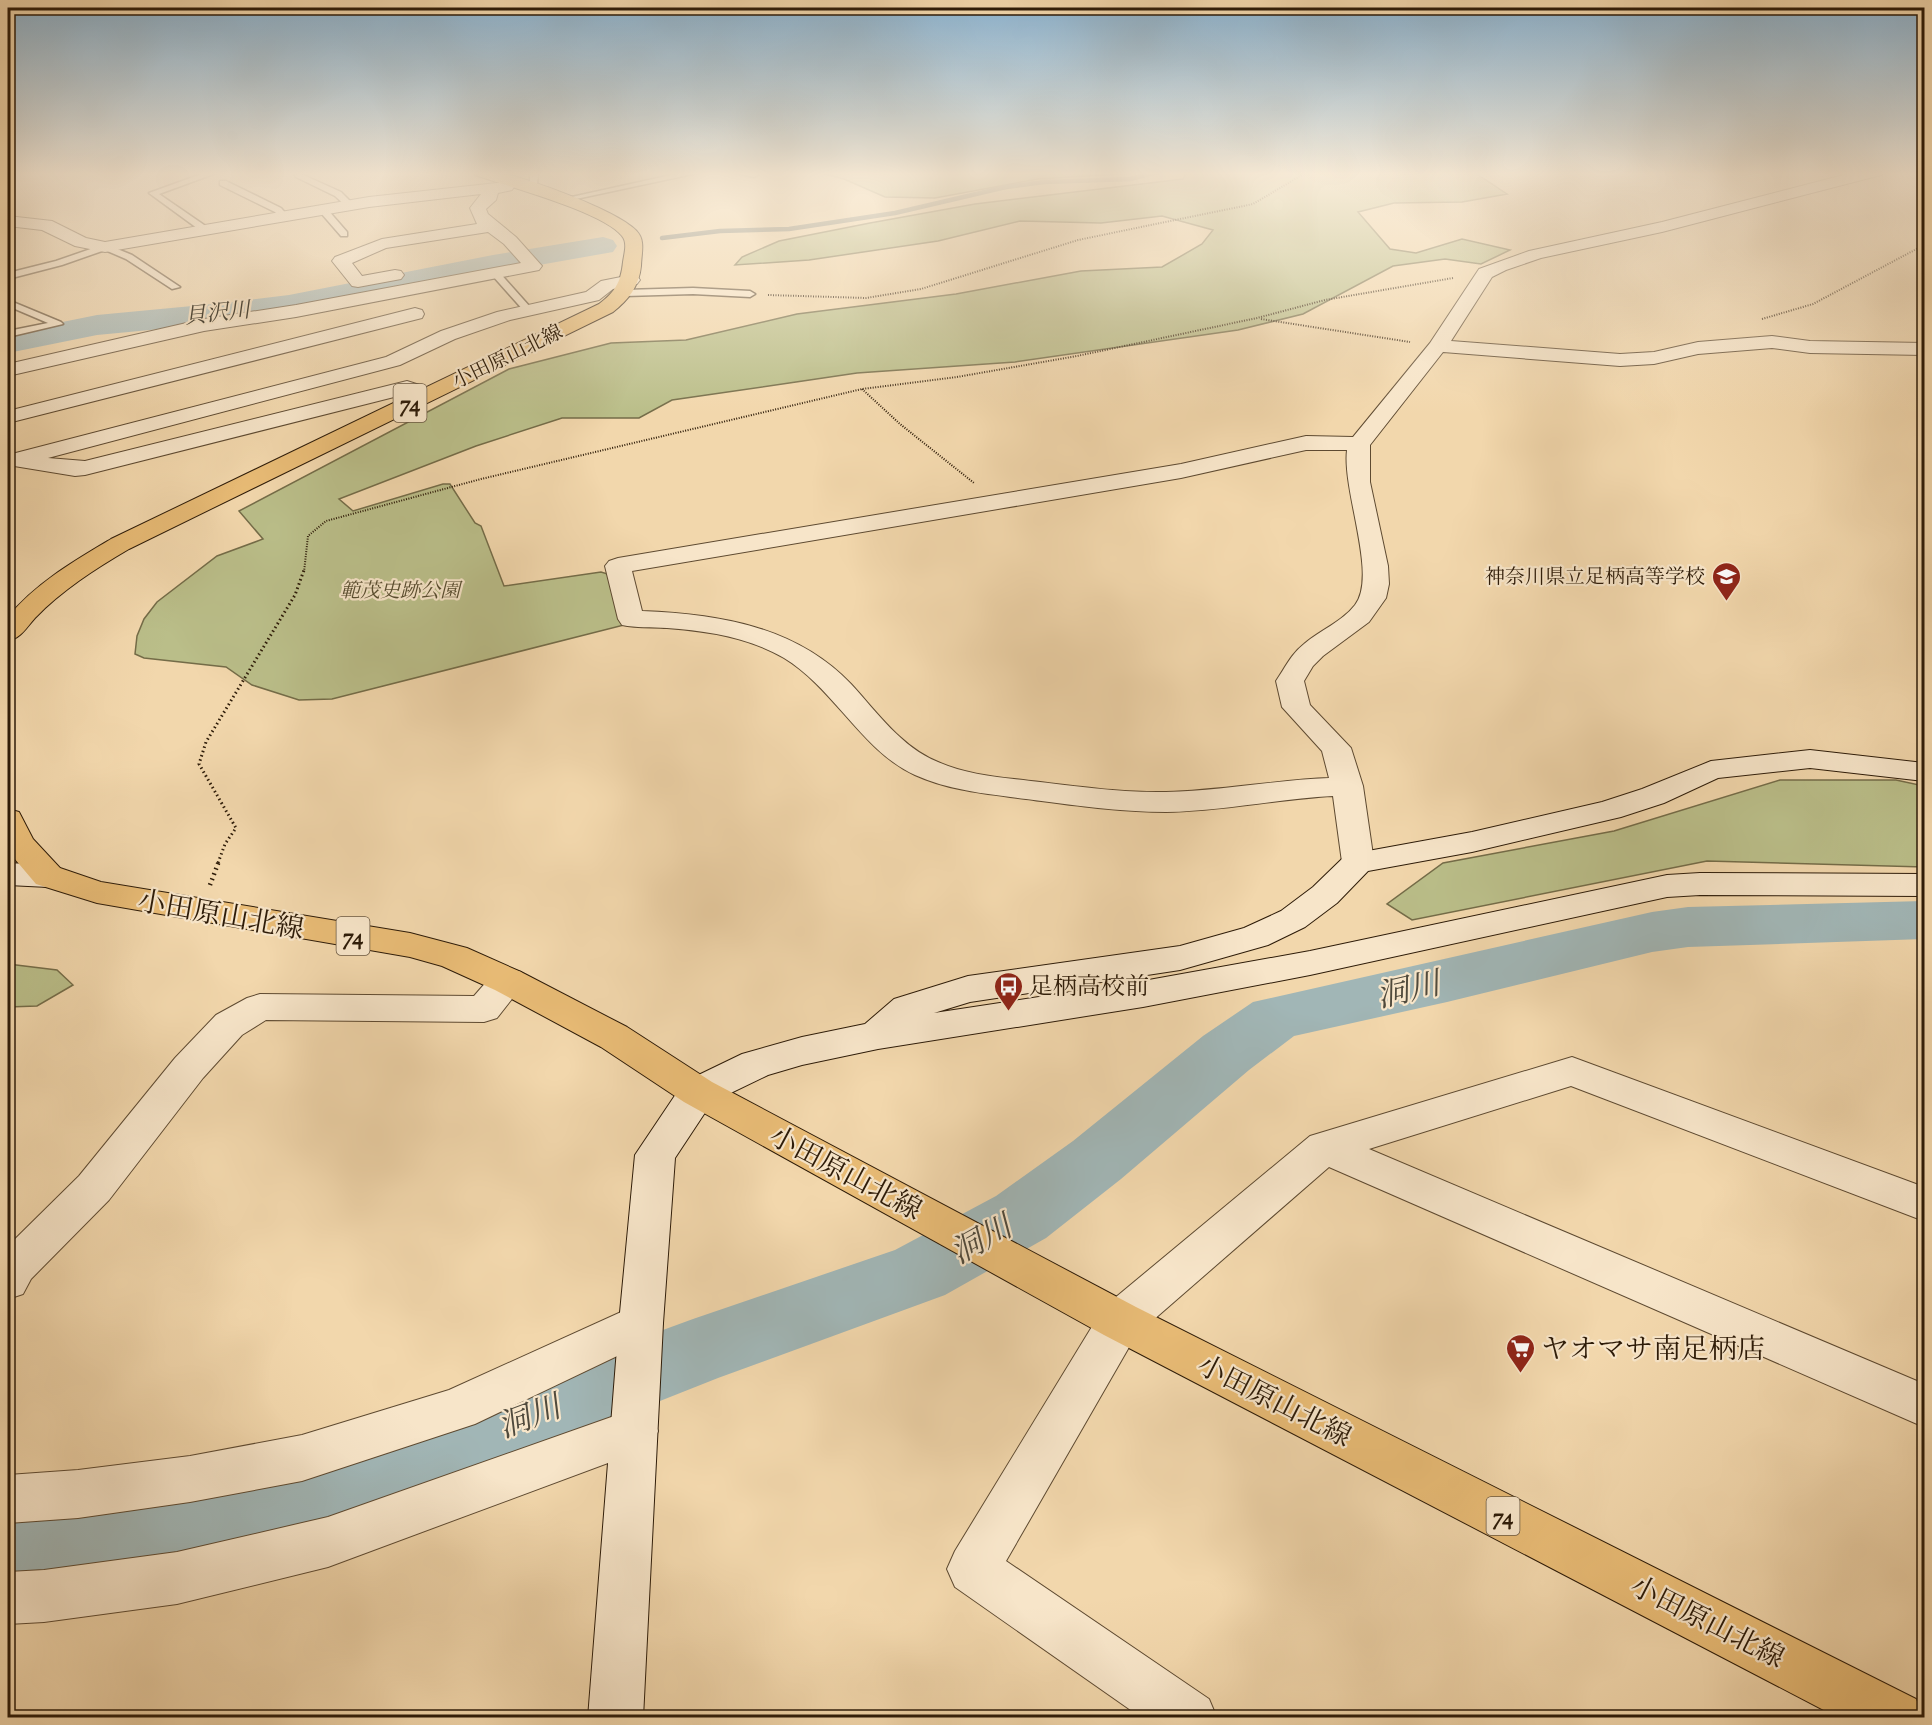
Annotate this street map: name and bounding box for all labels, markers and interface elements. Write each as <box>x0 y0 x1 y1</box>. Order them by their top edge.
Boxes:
water label: 貝沢川 <box>183 295 254 334</box>
street label: 小田原山北線 <box>448 319 568 398</box>
road number: 74 <box>394 384 426 422</box>
school or university icon: 神奈川県立足柄高等学校 <box>1710 560 1742 602</box>
place label: 神奈川県立足柄高等学校 <box>1485 564 1705 593</box>
park label: 範茂史跡公園 <box>340 578 463 607</box>
street label: 小田原山北線 <box>134 883 307 951</box>
road number: 74 <box>336 917 370 955</box>
water label: 洞川 <box>1372 962 1448 1022</box>
bus stop icon: 足柄高校前 <box>992 970 1024 1012</box>
place label: 足柄高校前 <box>1029 971 1149 1005</box>
street label: 小田原山北線 <box>761 1118 928 1232</box>
water label: 洞川 <box>943 1205 1024 1277</box>
place label: ヤオマサ南足柄店 <box>1541 1331 1765 1371</box>
supermarket icon: ヤオマサ南足柄店 <box>1504 1332 1536 1374</box>
street label: 小田原山北線 <box>1190 1347 1358 1459</box>
water label: 洞川 <box>492 1385 571 1452</box>
road number: 74 <box>1486 1497 1520 1535</box>
street label: 小田原山北線 <box>1623 1568 1791 1680</box>

